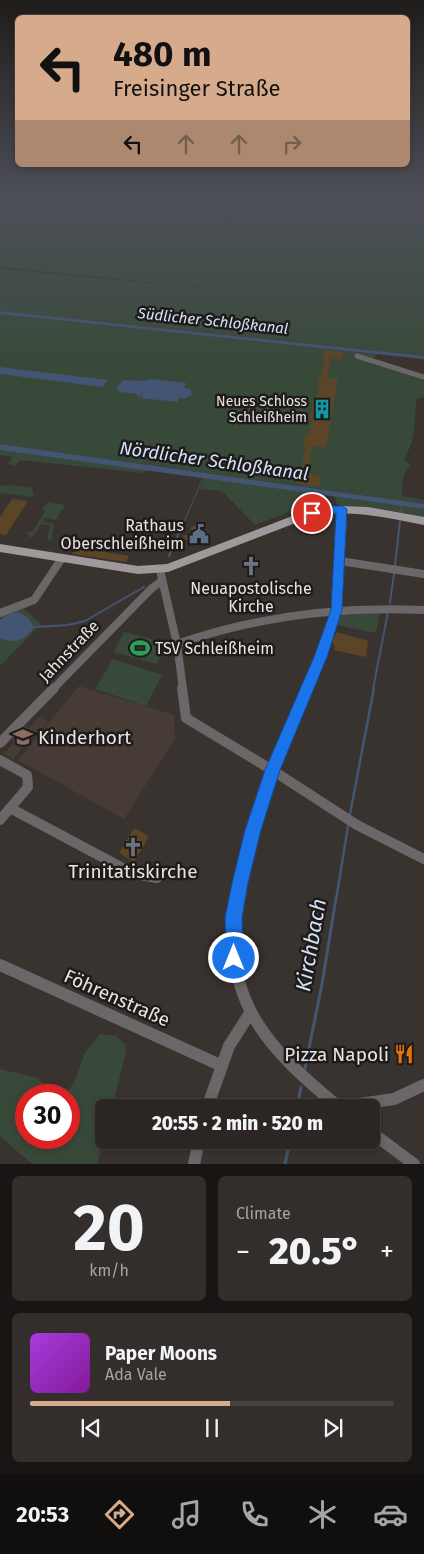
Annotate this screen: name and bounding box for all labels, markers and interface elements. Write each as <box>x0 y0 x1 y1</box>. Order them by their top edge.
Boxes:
text: 480 m <box>113 33 211 75</box>
icon: left <box>30 35 95 100</box>
text: Freisinger Straße <box>113 75 281 102</box>
icon: left <box>119 130 147 158</box>
icon: ahead <box>172 130 200 158</box>
icon: ahead <box>225 130 253 158</box>
icon: right <box>278 130 306 158</box>
water label: Südlicher Schloßkanal <box>136 304 289 338</box>
place label: Neues Schloss Schleißheim <box>216 393 307 426</box>
building icon: Neues Schloss Schleißheim <box>311 398 333 420</box>
water label: Nördlicher Schloßkanal <box>118 437 310 485</box>
pin <box>291 492 333 534</box>
icon: arrive <box>298 499 326 527</box>
place label: Rathaus Oberschleißheim <box>61 516 184 553</box>
public building icon: Rathaus Oberschleißheim <box>188 523 210 545</box>
church icon: Neuapostolische Kirche <box>240 555 262 577</box>
place label: Neuapostolische Kirche <box>190 579 312 616</box>
street label: Jahnstraße <box>35 616 103 686</box>
sports icon: TSV Schleißheim <box>129 637 151 659</box>
place label: TSV Schleißheim <box>155 639 274 658</box>
school or university icon: Kinderhort <box>12 726 34 748</box>
place label: Kinderhort <box>38 726 131 749</box>
church icon: Trinitatiskirche <box>122 836 144 858</box>
place label: Trinitatiskirche <box>68 860 198 883</box>
water label: Kirchbach <box>290 897 332 993</box>
position arrow <box>207 931 259 983</box>
street label: Föhrenstraße <box>60 964 174 1032</box>
place label: Pizza Napoli <box>284 1043 389 1066</box>
restaurant icon: Pizza Napoli <box>393 1043 415 1065</box>
speed limit sign: 30 <box>15 1084 80 1149</box>
text: 20:55 · 2 min · 520 m <box>152 1112 323 1135</box>
text: 20 <box>73 1189 145 1267</box>
text: Climate <box>236 1204 291 1223</box>
text: 20.5° <box>269 1228 361 1274</box>
text: − <box>236 1235 250 1268</box>
text: + <box>380 1235 394 1268</box>
text: km/h <box>89 1261 129 1280</box>
text: Paper Moons <box>105 1342 217 1365</box>
text: Ada Vale <box>105 1365 167 1384</box>
icon: previous <box>77 1414 105 1442</box>
icon: pause <box>198 1414 226 1442</box>
icon: next <box>319 1414 347 1442</box>
icon: directions <box>102 1497 137 1532</box>
icon: music <box>169 1497 204 1532</box>
icon: phone <box>237 1497 272 1532</box>
icon: climate <box>305 1497 340 1532</box>
icon: car <box>373 1497 408 1532</box>
text: 20:53 <box>16 1501 69 1528</box>

